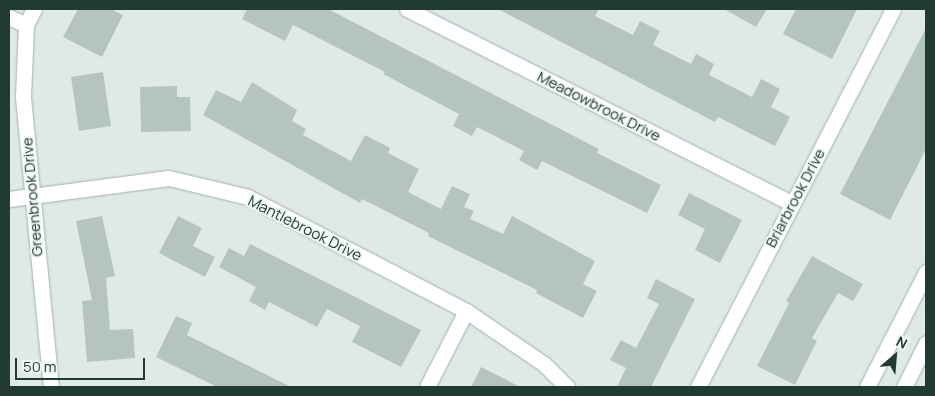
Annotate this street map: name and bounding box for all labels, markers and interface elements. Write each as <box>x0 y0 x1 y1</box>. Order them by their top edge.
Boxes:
street label: Meadowbrook Drive <box>534 67 664 145</box>
street label: Greenbrook Drive <box>18 137 46 257</box>
street label: Briarbrook Drive <box>761 146 829 250</box>
street label: Mantlebrook Drive <box>245 191 365 265</box>
north arrow <box>870 331 920 381</box>
text: N <box>893 331 911 353</box>
scale bar <box>18 348 148 380</box>
text: 50 m <box>23 356 57 377</box>

